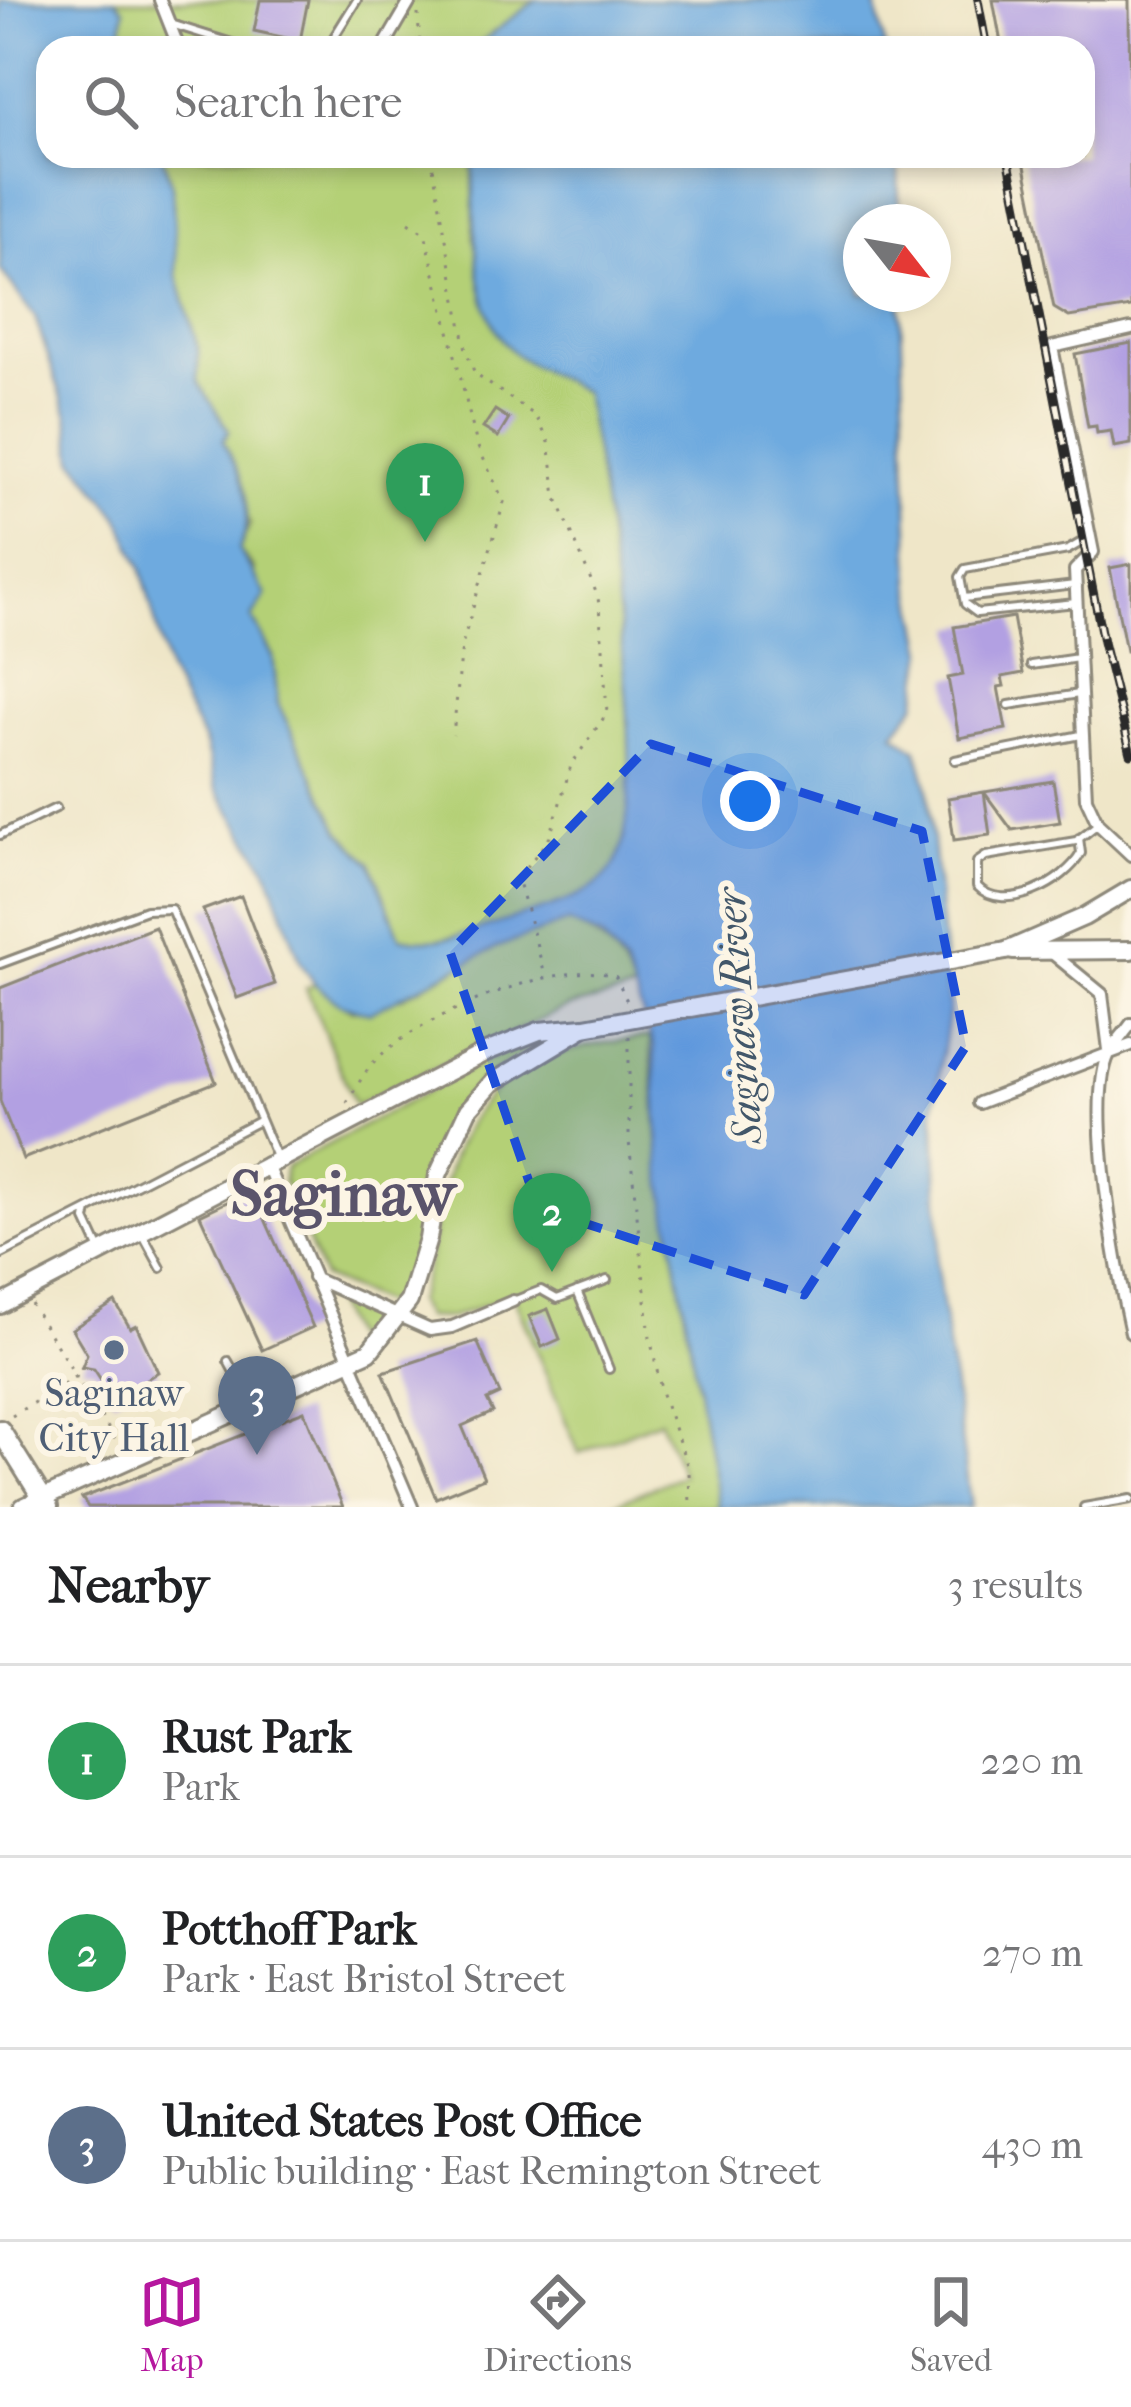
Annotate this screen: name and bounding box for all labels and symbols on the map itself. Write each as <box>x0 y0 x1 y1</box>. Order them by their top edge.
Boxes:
north arrow <box>843 204 951 312</box>
pin: 1 <box>386 443 464 542</box>
your location <box>720 771 780 831</box>
water label: Saginaw River <box>706 883 773 1146</box>
district label: Saginaw <box>230 1158 459 1231</box>
pin: 2 <box>513 1173 591 1272</box>
marker: Saginaw City Hall <box>101 1337 127 1363</box>
pin: 3 <box>218 1356 296 1455</box>
place label: Saginaw City Hall <box>39 1370 190 1461</box>

